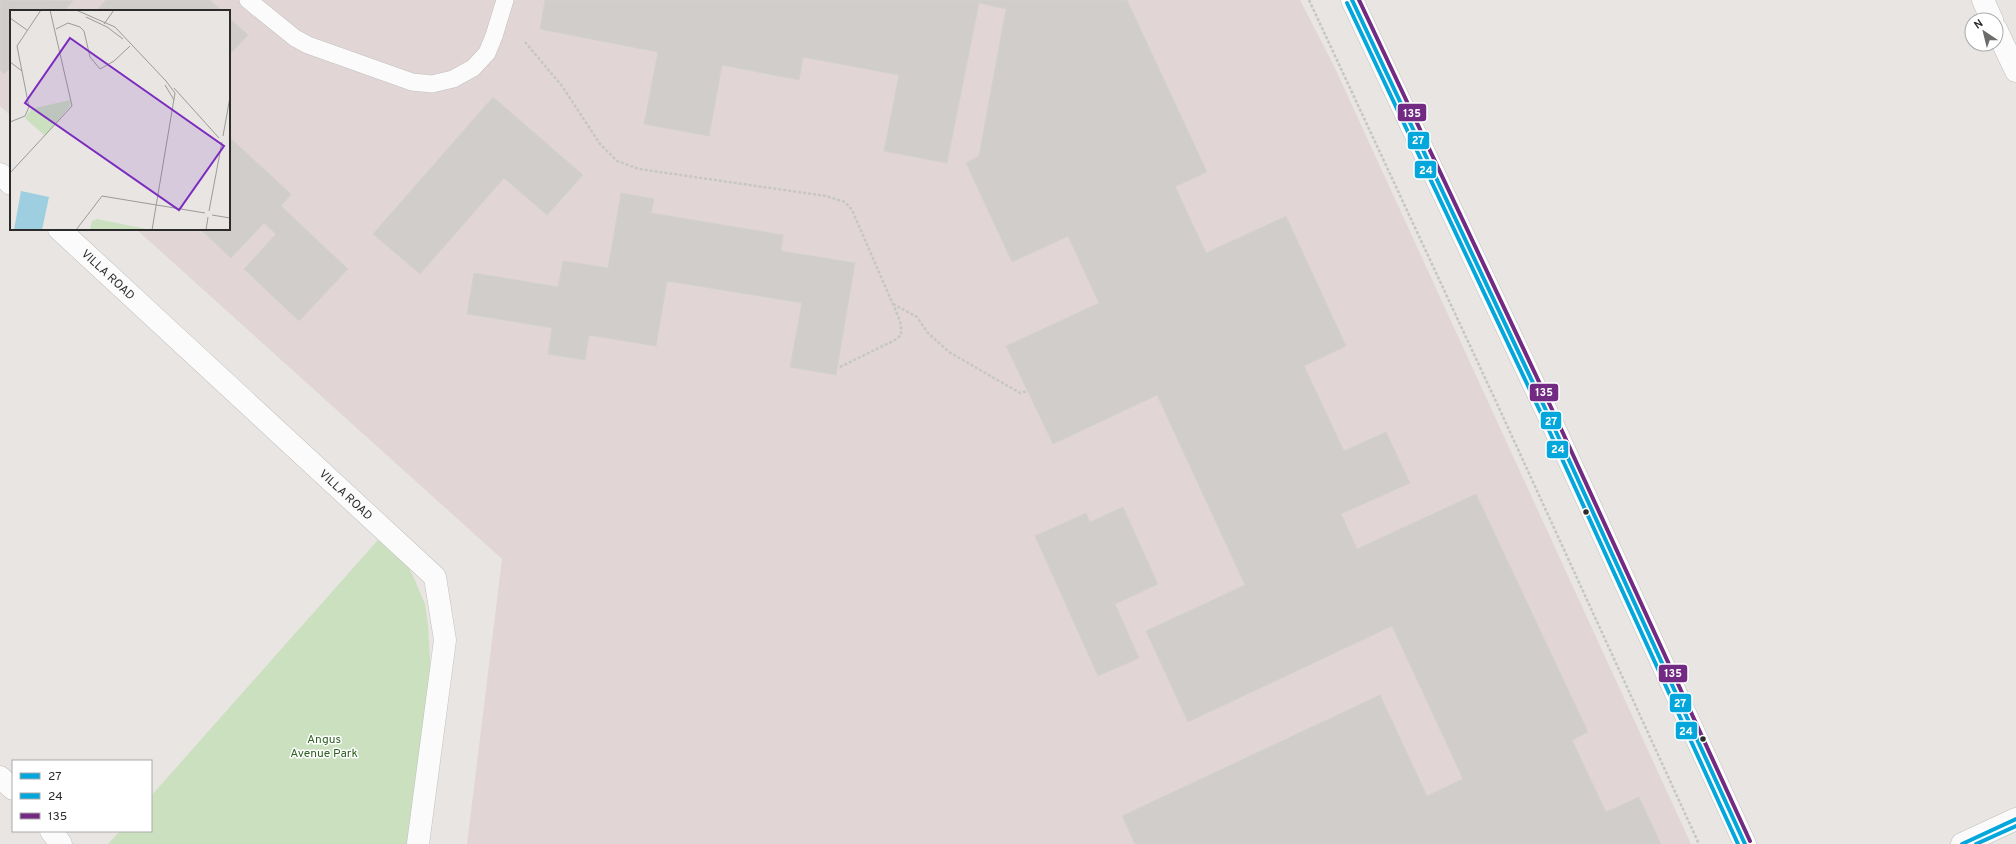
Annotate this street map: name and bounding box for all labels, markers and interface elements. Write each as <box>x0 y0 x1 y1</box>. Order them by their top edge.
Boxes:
inset map <box>10 10 230 230</box>
north arrow <box>1964 12 2004 52</box>
text: N <box>1972 17 1986 33</box>
line badge: 135 <box>1397 103 1427 122</box>
text: 135 <box>1403 107 1421 121</box>
line badge: 27 <box>1407 131 1430 150</box>
text: 27 <box>1412 134 1424 148</box>
line badge: 24 <box>1414 160 1437 179</box>
text: 24 <box>1419 164 1433 178</box>
street label: VILLA ROAD <box>77 246 138 304</box>
line badge: 135 <box>1529 383 1559 402</box>
text: 135 <box>1535 386 1553 400</box>
line badge: 27 <box>1540 411 1562 430</box>
text: 27 <box>1545 415 1557 429</box>
line badge: 24 <box>1546 440 1569 459</box>
text: 24 <box>1551 443 1565 457</box>
street label: VILLA ROAD <box>315 466 376 524</box>
unlabelled marker <box>1581 507 1591 517</box>
line badge: 135 <box>1658 664 1688 683</box>
text: 135 <box>1664 667 1682 681</box>
line badge: 27 <box>1669 693 1692 713</box>
text: 27 <box>1674 697 1686 711</box>
line badge: 24 <box>1675 721 1698 740</box>
text: 24 <box>1679 725 1693 739</box>
park label: Angus Avenue Park <box>290 732 358 762</box>
unlabelled marker <box>1698 734 1708 744</box>
legend <box>12 760 152 832</box>
text: 27 <box>48 769 62 785</box>
text: 24 <box>48 789 63 805</box>
text: 135 <box>48 809 67 825</box>

